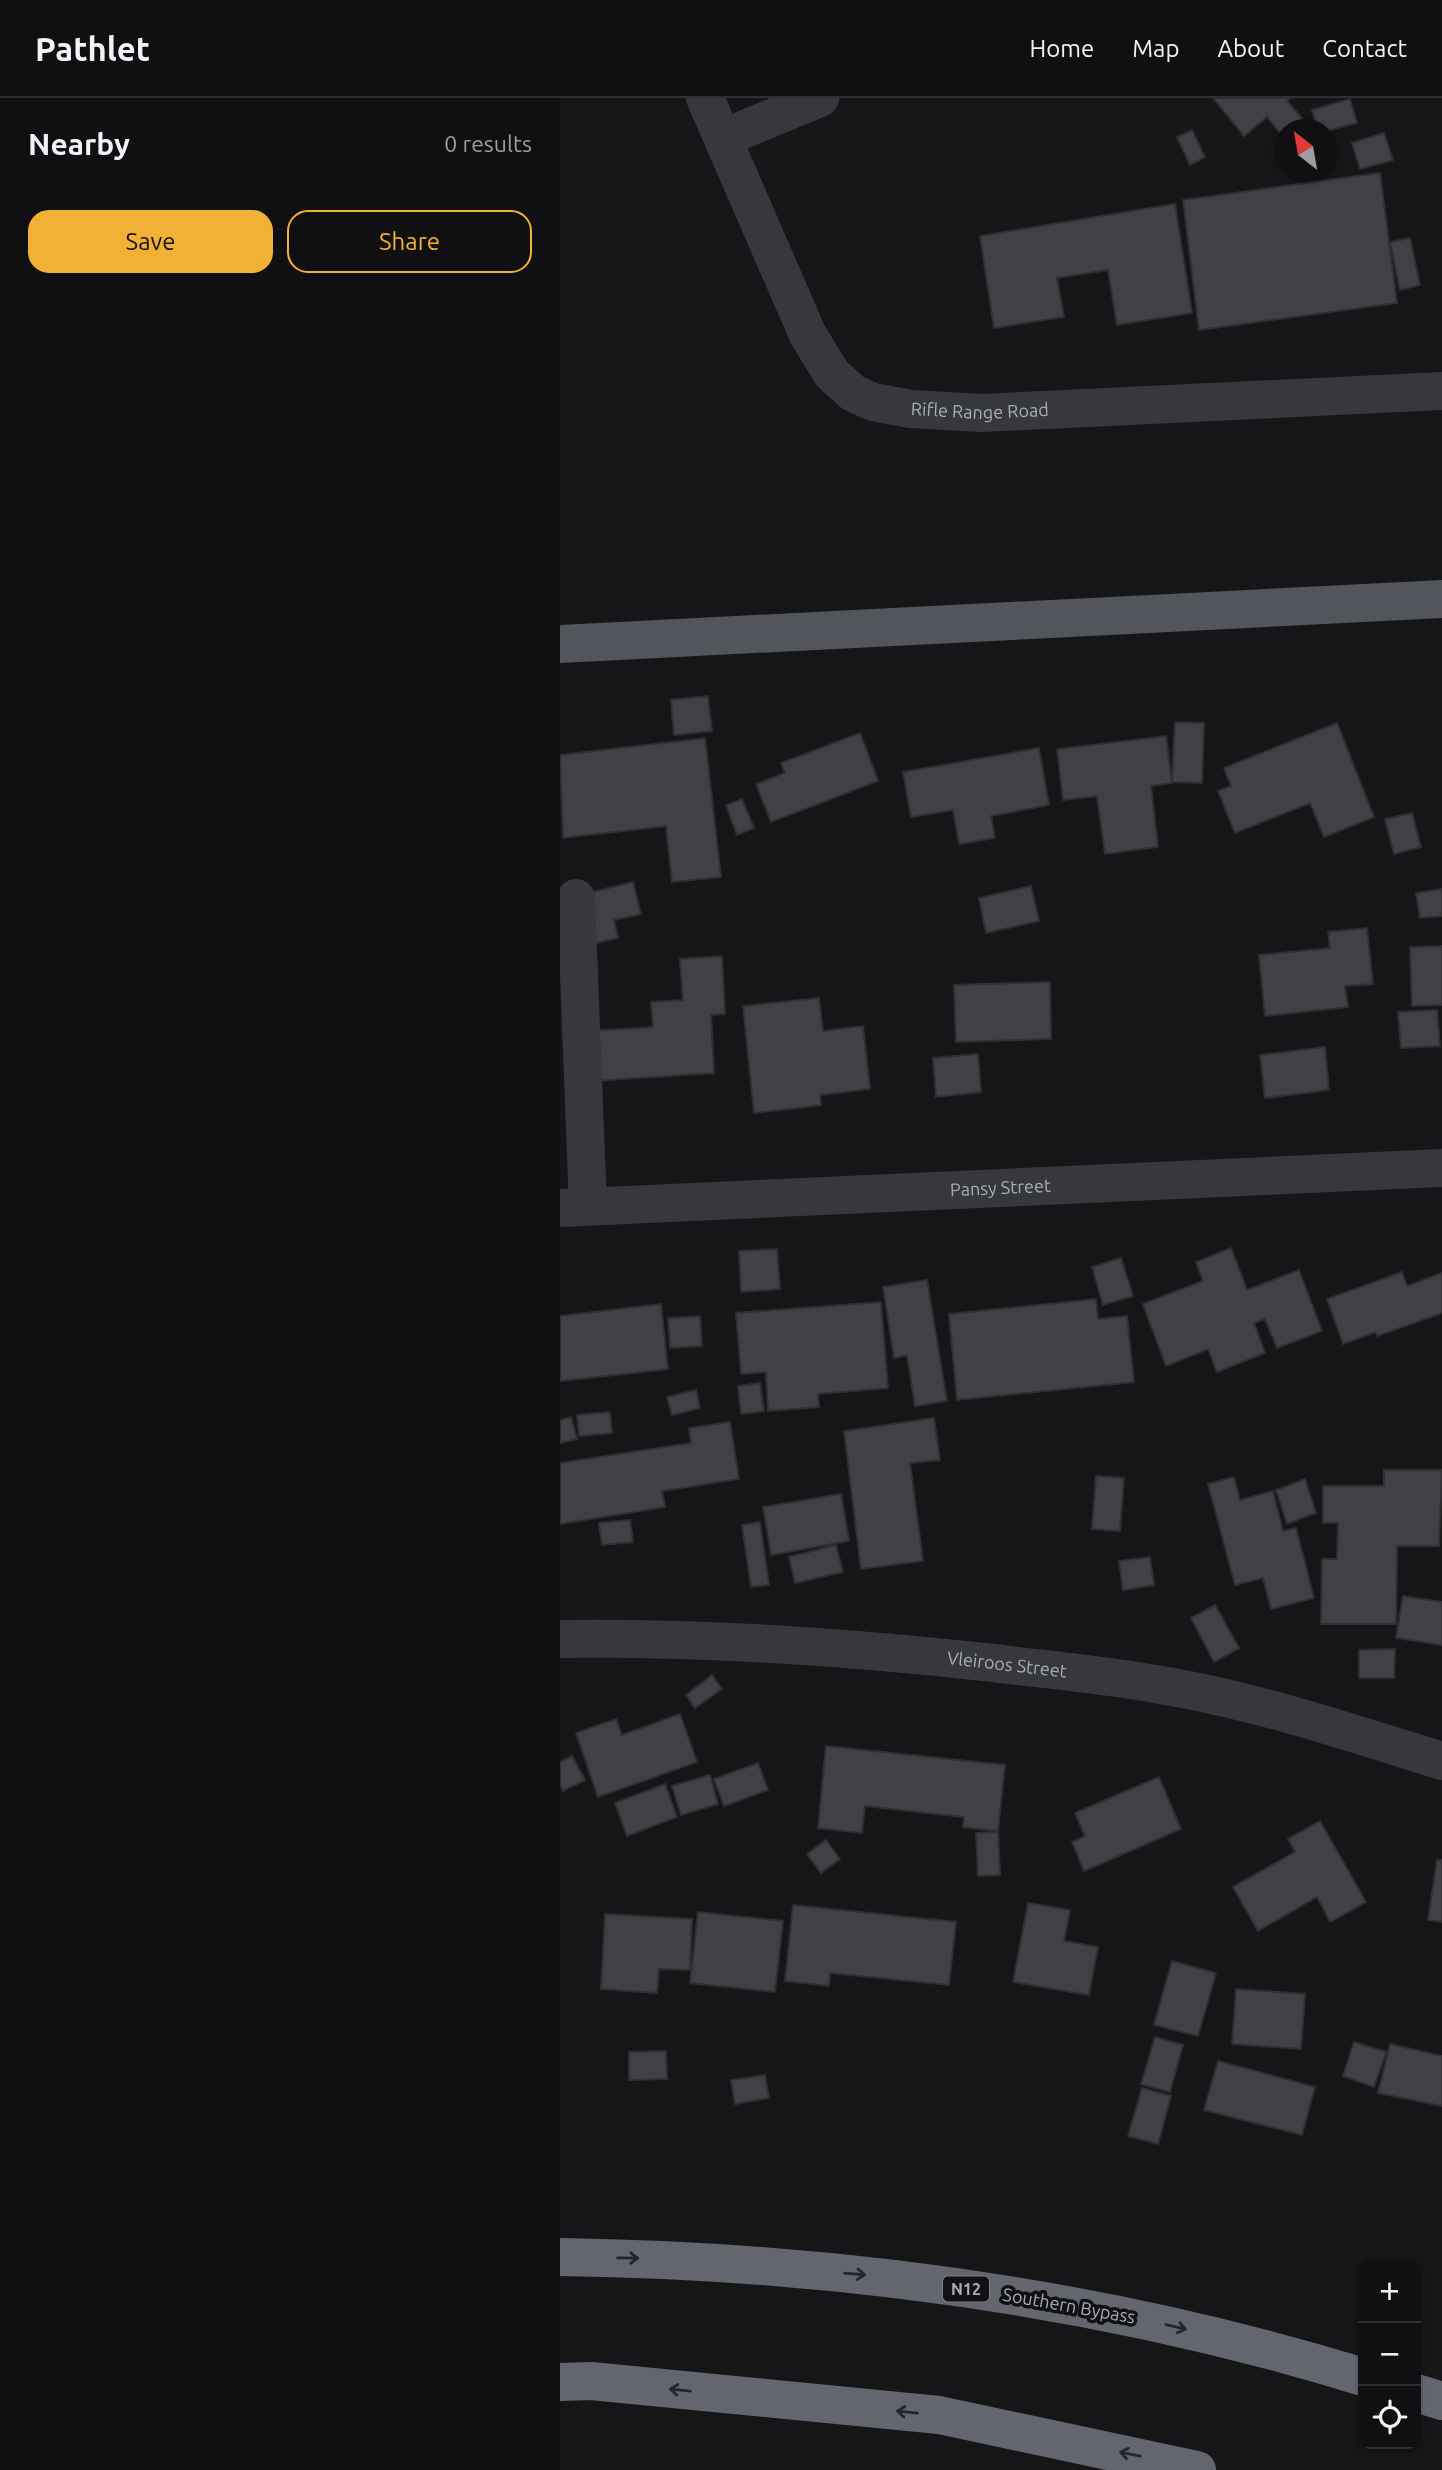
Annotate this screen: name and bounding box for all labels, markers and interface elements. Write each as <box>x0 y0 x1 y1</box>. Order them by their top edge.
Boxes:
text: Pathlet <box>35 30 150 67</box>
text: Home <box>1029 35 1094 62</box>
text: Map <box>1132 35 1179 62</box>
text: About <box>1217 35 1284 62</box>
text: Contact <box>1322 35 1407 62</box>
north arrow <box>1274 119 1337 182</box>
text: Nearby <box>28 127 130 161</box>
text: 0 results <box>444 131 532 156</box>
button: Save <box>28 210 273 273</box>
button: Share <box>287 210 532 273</box>
street label: Rifle Range Road <box>910 398 1049 422</box>
street label: Pansy Street <box>950 1175 1051 1199</box>
street label: Vleiroos Street <box>946 1647 1068 1681</box>
one-way arrow <box>616 2251 639 2265</box>
map controls <box>1358 2260 1421 2449</box>
button: + <box>1358 2260 1421 2323</box>
one-way arrow <box>843 2268 866 2281</box>
road number: N12 <box>943 2276 989 2302</box>
street label: Southern Bypass <box>1001 2284 1137 2327</box>
one-way arrow <box>1164 2321 1187 2334</box>
button: − <box>1358 2323 1421 2386</box>
one-way arrow <box>670 2383 692 2396</box>
button: locate <box>1358 2386 1421 2449</box>
one-way arrow <box>896 2405 919 2418</box>
one-way arrow <box>1119 2447 1142 2461</box>

